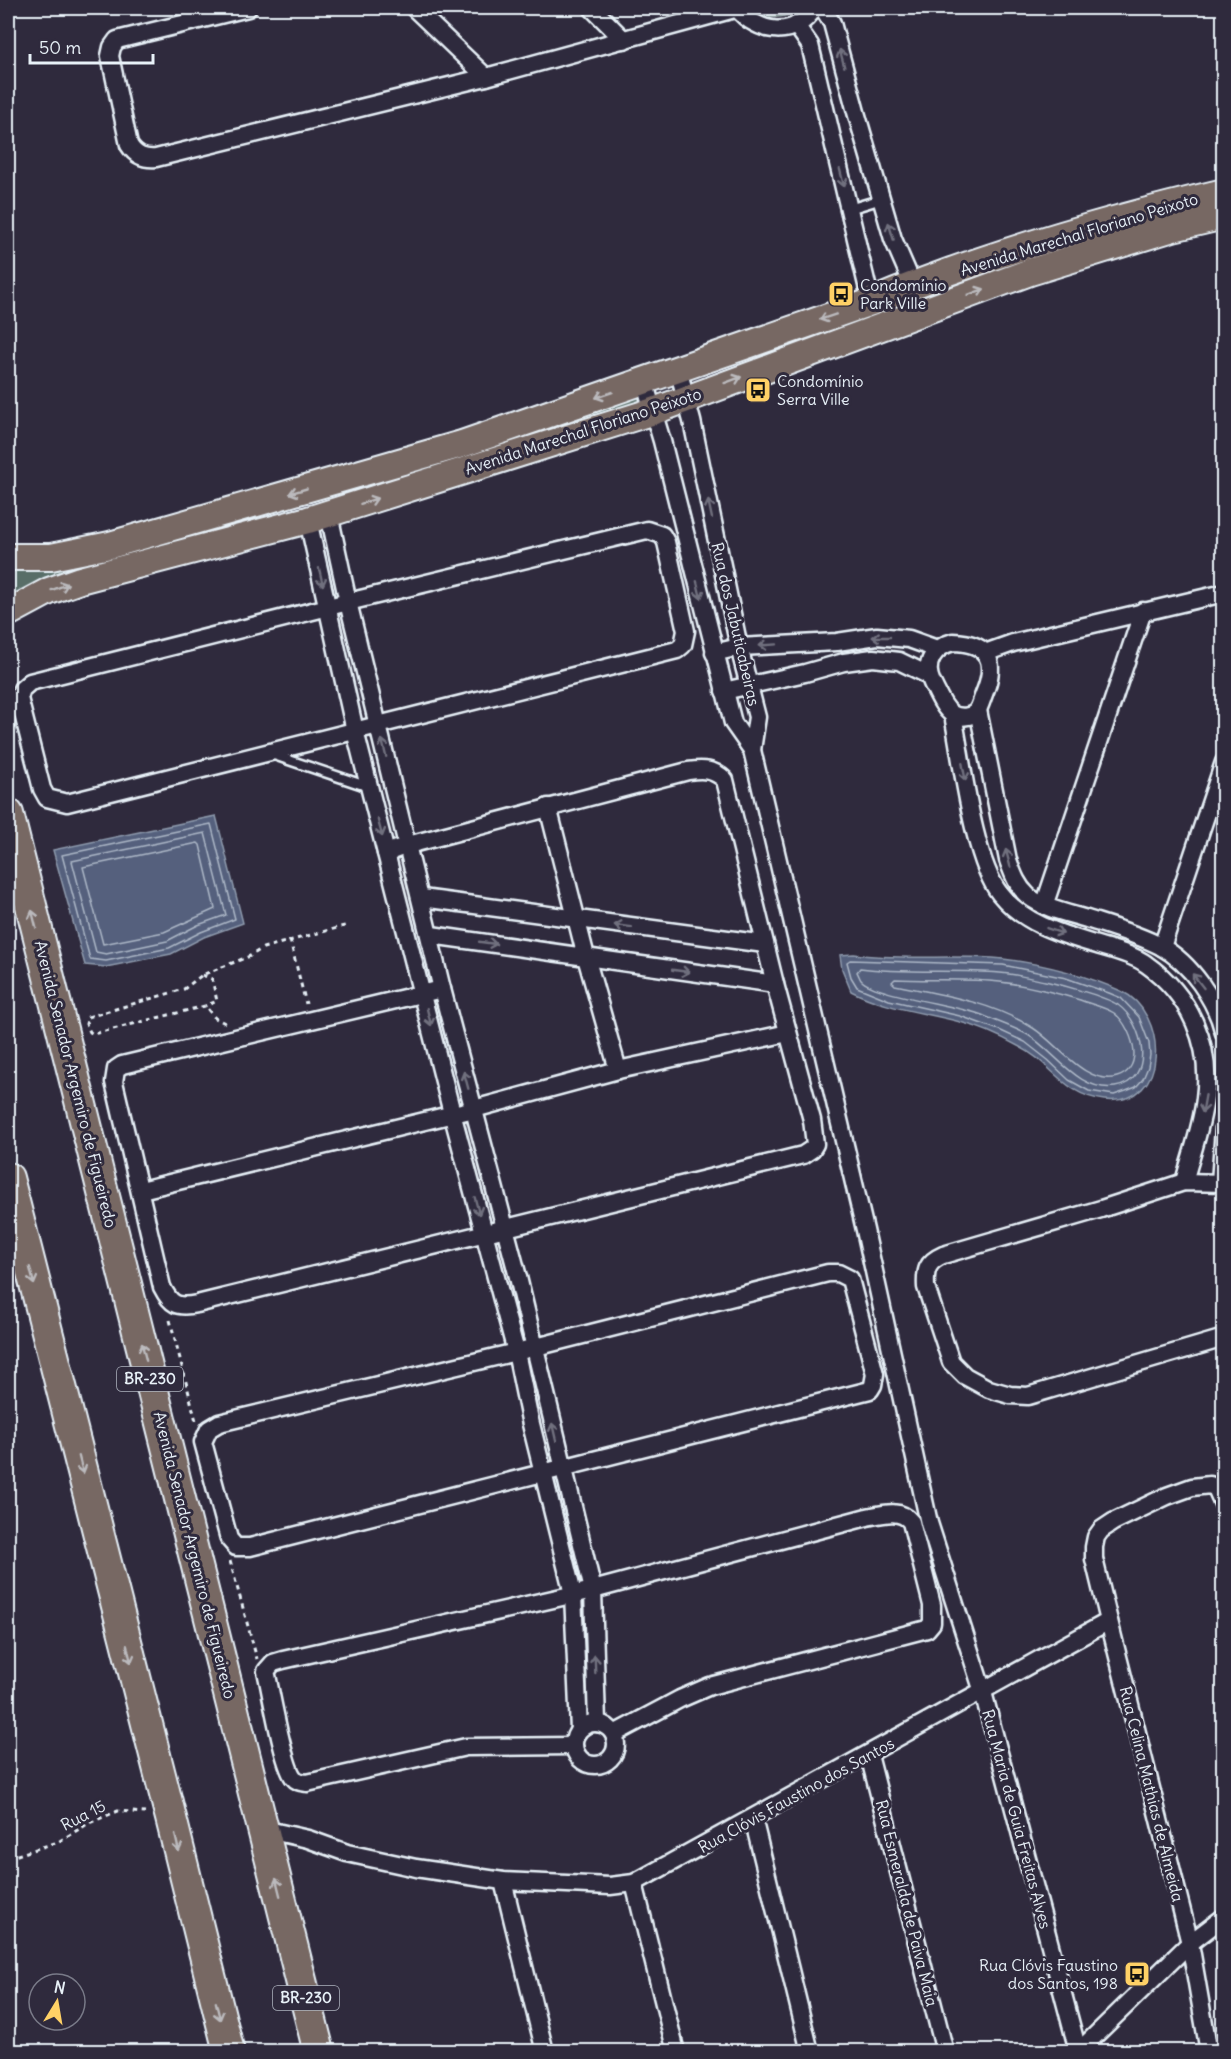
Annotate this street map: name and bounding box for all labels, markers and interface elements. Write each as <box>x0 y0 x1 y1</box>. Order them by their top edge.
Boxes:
scale bar <box>30 27 153 65</box>
text: 50 m <box>39 36 81 59</box>
one-way arrow <box>836 49 847 68</box>
one-way arrow <box>836 168 848 187</box>
street label: Avenida Marechal Floriano Peixoto <box>958 188 1200 280</box>
one-way arrow <box>885 222 896 241</box>
place label: Condomínio Park Ville <box>860 275 946 313</box>
bus stop icon: Condomínio Park Ville <box>826 279 856 309</box>
one-way arrow <box>966 285 985 296</box>
one-way arrow <box>819 313 838 324</box>
place label: Condomínio Serra Ville <box>777 371 863 409</box>
one-way arrow <box>724 374 742 385</box>
bus stop icon: Condomínio Serra Ville <box>743 375 773 405</box>
street label: Avenida Marechal Floriano Peixoto <box>462 383 704 479</box>
one-way arrow <box>595 390 614 401</box>
one-way arrow <box>289 486 308 497</box>
one-way arrow <box>359 494 378 505</box>
one-way arrow <box>704 499 715 519</box>
street label: Rua dos Jabuticabeiras <box>707 540 765 708</box>
one-way arrow <box>316 567 328 586</box>
one-way arrow <box>50 580 69 591</box>
one-way arrow <box>693 580 705 599</box>
one-way arrow <box>871 631 891 643</box>
one-way arrow <box>758 639 778 650</box>
one-way arrow <box>377 739 389 758</box>
one-way arrow <box>959 762 970 782</box>
one-way arrow <box>375 819 386 838</box>
one-way arrow <box>1002 849 1013 868</box>
one-way arrow <box>27 909 39 928</box>
one-way arrow <box>614 920 634 931</box>
one-way arrow <box>1045 927 1064 938</box>
street label: Avenida Senador Argemiro de Figueiredo <box>31 938 121 1230</box>
one-way arrow <box>478 938 498 949</box>
one-way arrow <box>671 966 691 977</box>
one-way arrow <box>1191 973 1204 989</box>
one-way arrow <box>423 1007 435 1026</box>
one-way arrow <box>460 1071 472 1090</box>
one-way arrow <box>1198 1093 1209 1113</box>
one-way arrow <box>472 1196 484 1215</box>
one-way arrow <box>27 1266 39 1285</box>
one-way arrow <box>137 1343 149 1362</box>
road number: BR-230 <box>117 1367 183 1391</box>
street label: Avenida Senador Argemiro de Figueiredo <box>150 1409 240 1701</box>
one-way arrow <box>548 1423 559 1443</box>
one-way arrow <box>75 1455 87 1474</box>
one-way arrow <box>124 1644 136 1663</box>
one-way arrow <box>590 1655 601 1675</box>
street label: Rua Celina Mathias de Almeida <box>1116 1684 1188 1904</box>
street label: Rua Maria de Guia Freitas Alves <box>978 1707 1056 1931</box>
street label: Rua Clóvis Faustino dos Santos <box>694 1733 898 1857</box>
street label: Rua 15 <box>57 1795 109 1835</box>
street label: Rua Esmeralda de Paiva Maia <box>872 1798 942 2008</box>
one-way arrow <box>172 1833 184 1852</box>
one-way arrow <box>272 1878 284 1897</box>
place label: Rua Clóvis Faustino dos Santos, 198 <box>979 1955 1118 1993</box>
bus stop icon: Rua Clóvis Faustino dos Santos, 198 <box>1122 1959 1152 1989</box>
north arrow <box>27 1972 87 2032</box>
text: N <box>53 1976 67 1998</box>
road number: BR-230 <box>273 1986 339 2010</box>
one-way arrow <box>213 2001 225 2020</box>

